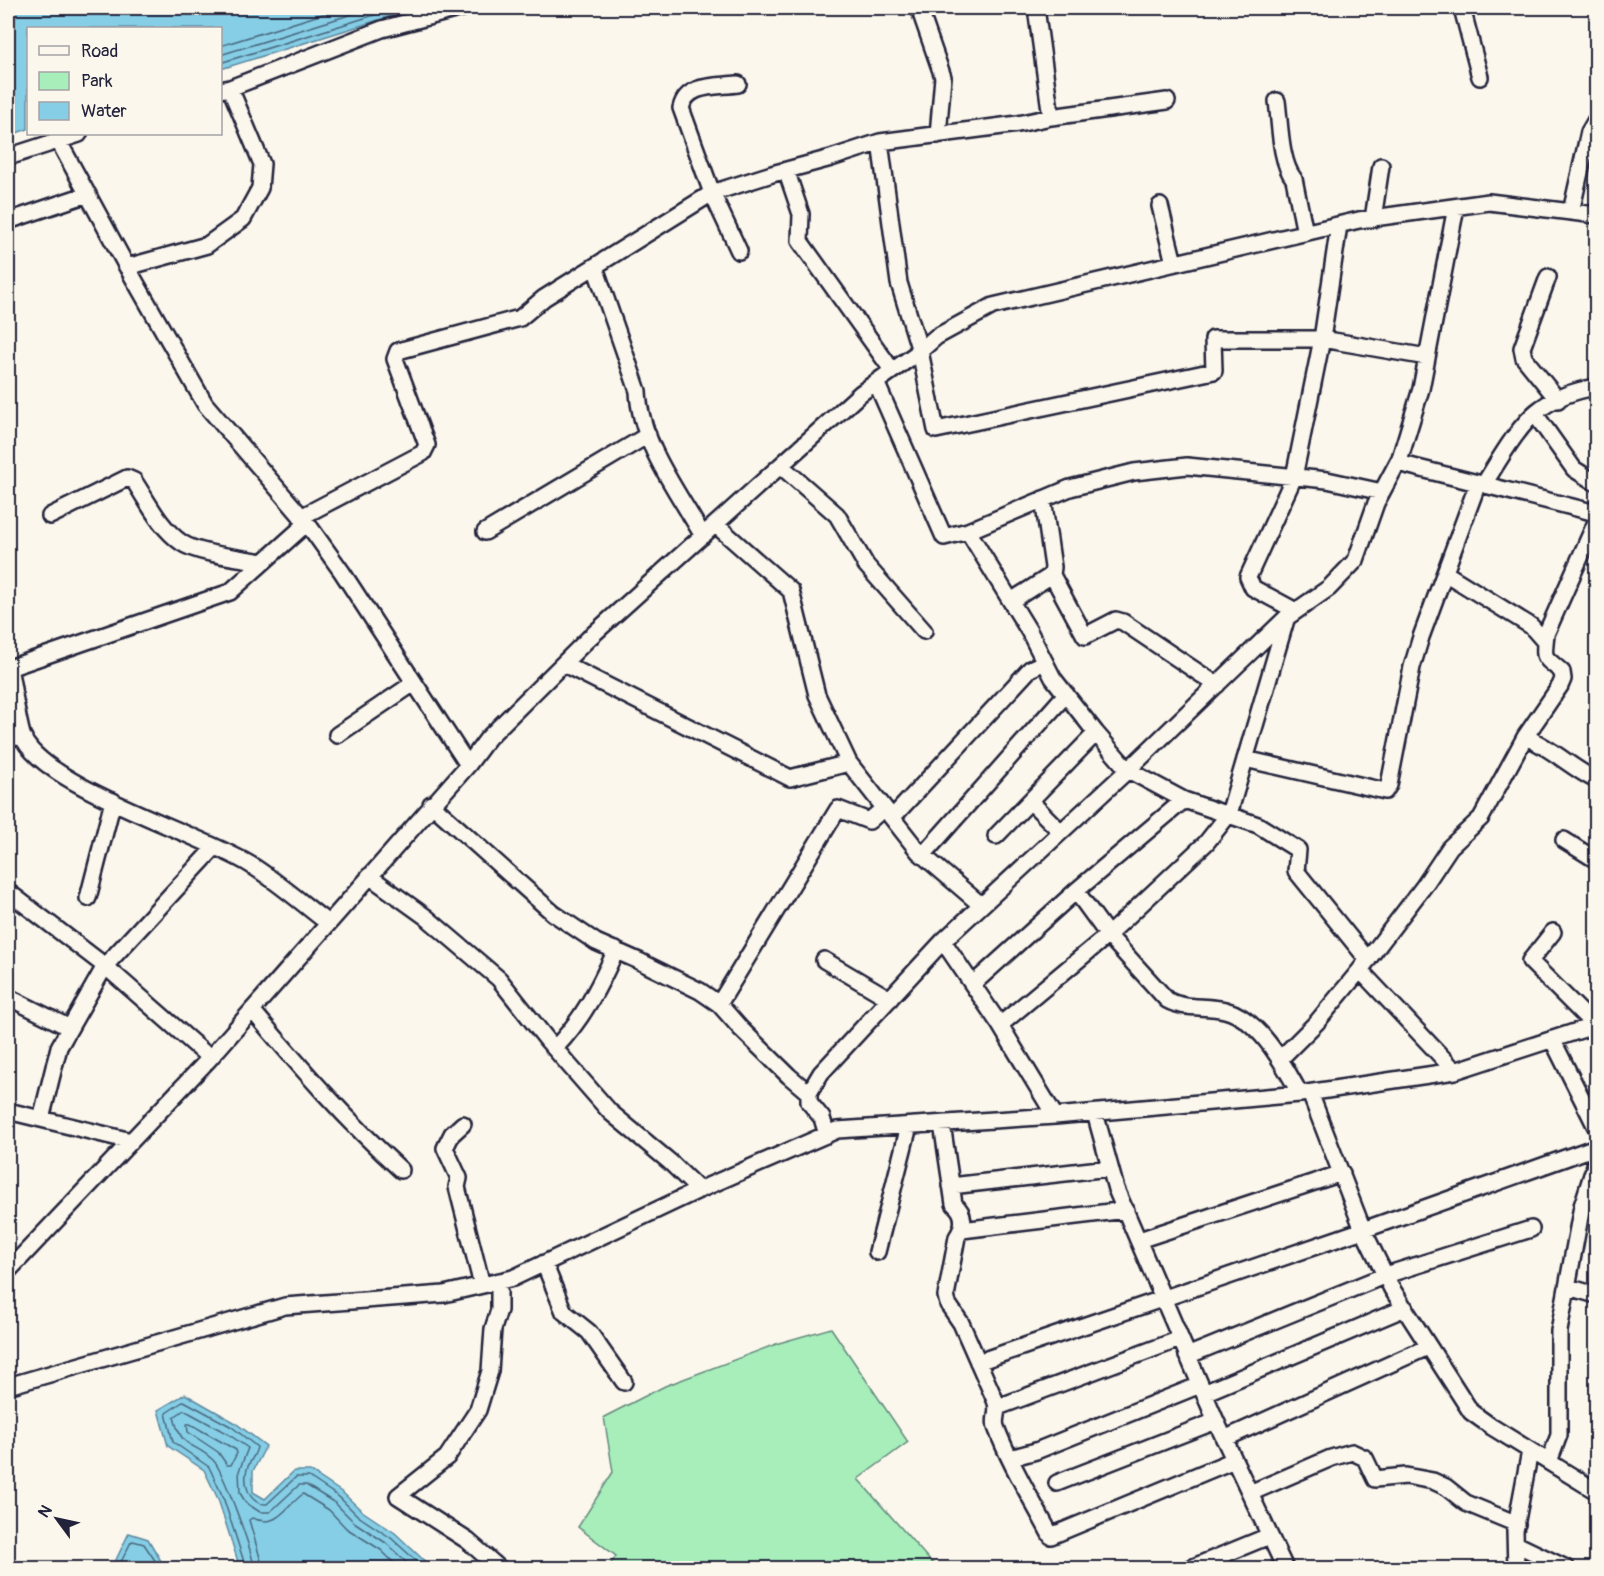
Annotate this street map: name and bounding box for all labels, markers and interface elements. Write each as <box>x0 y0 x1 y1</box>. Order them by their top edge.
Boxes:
legend <box>27 27 222 135</box>
text: Road <box>81 40 118 63</box>
text: Park <box>81 70 113 93</box>
text: Water <box>81 100 127 123</box>
north arrow <box>27 1489 87 1549</box>
text: N <box>34 1501 57 1521</box>

